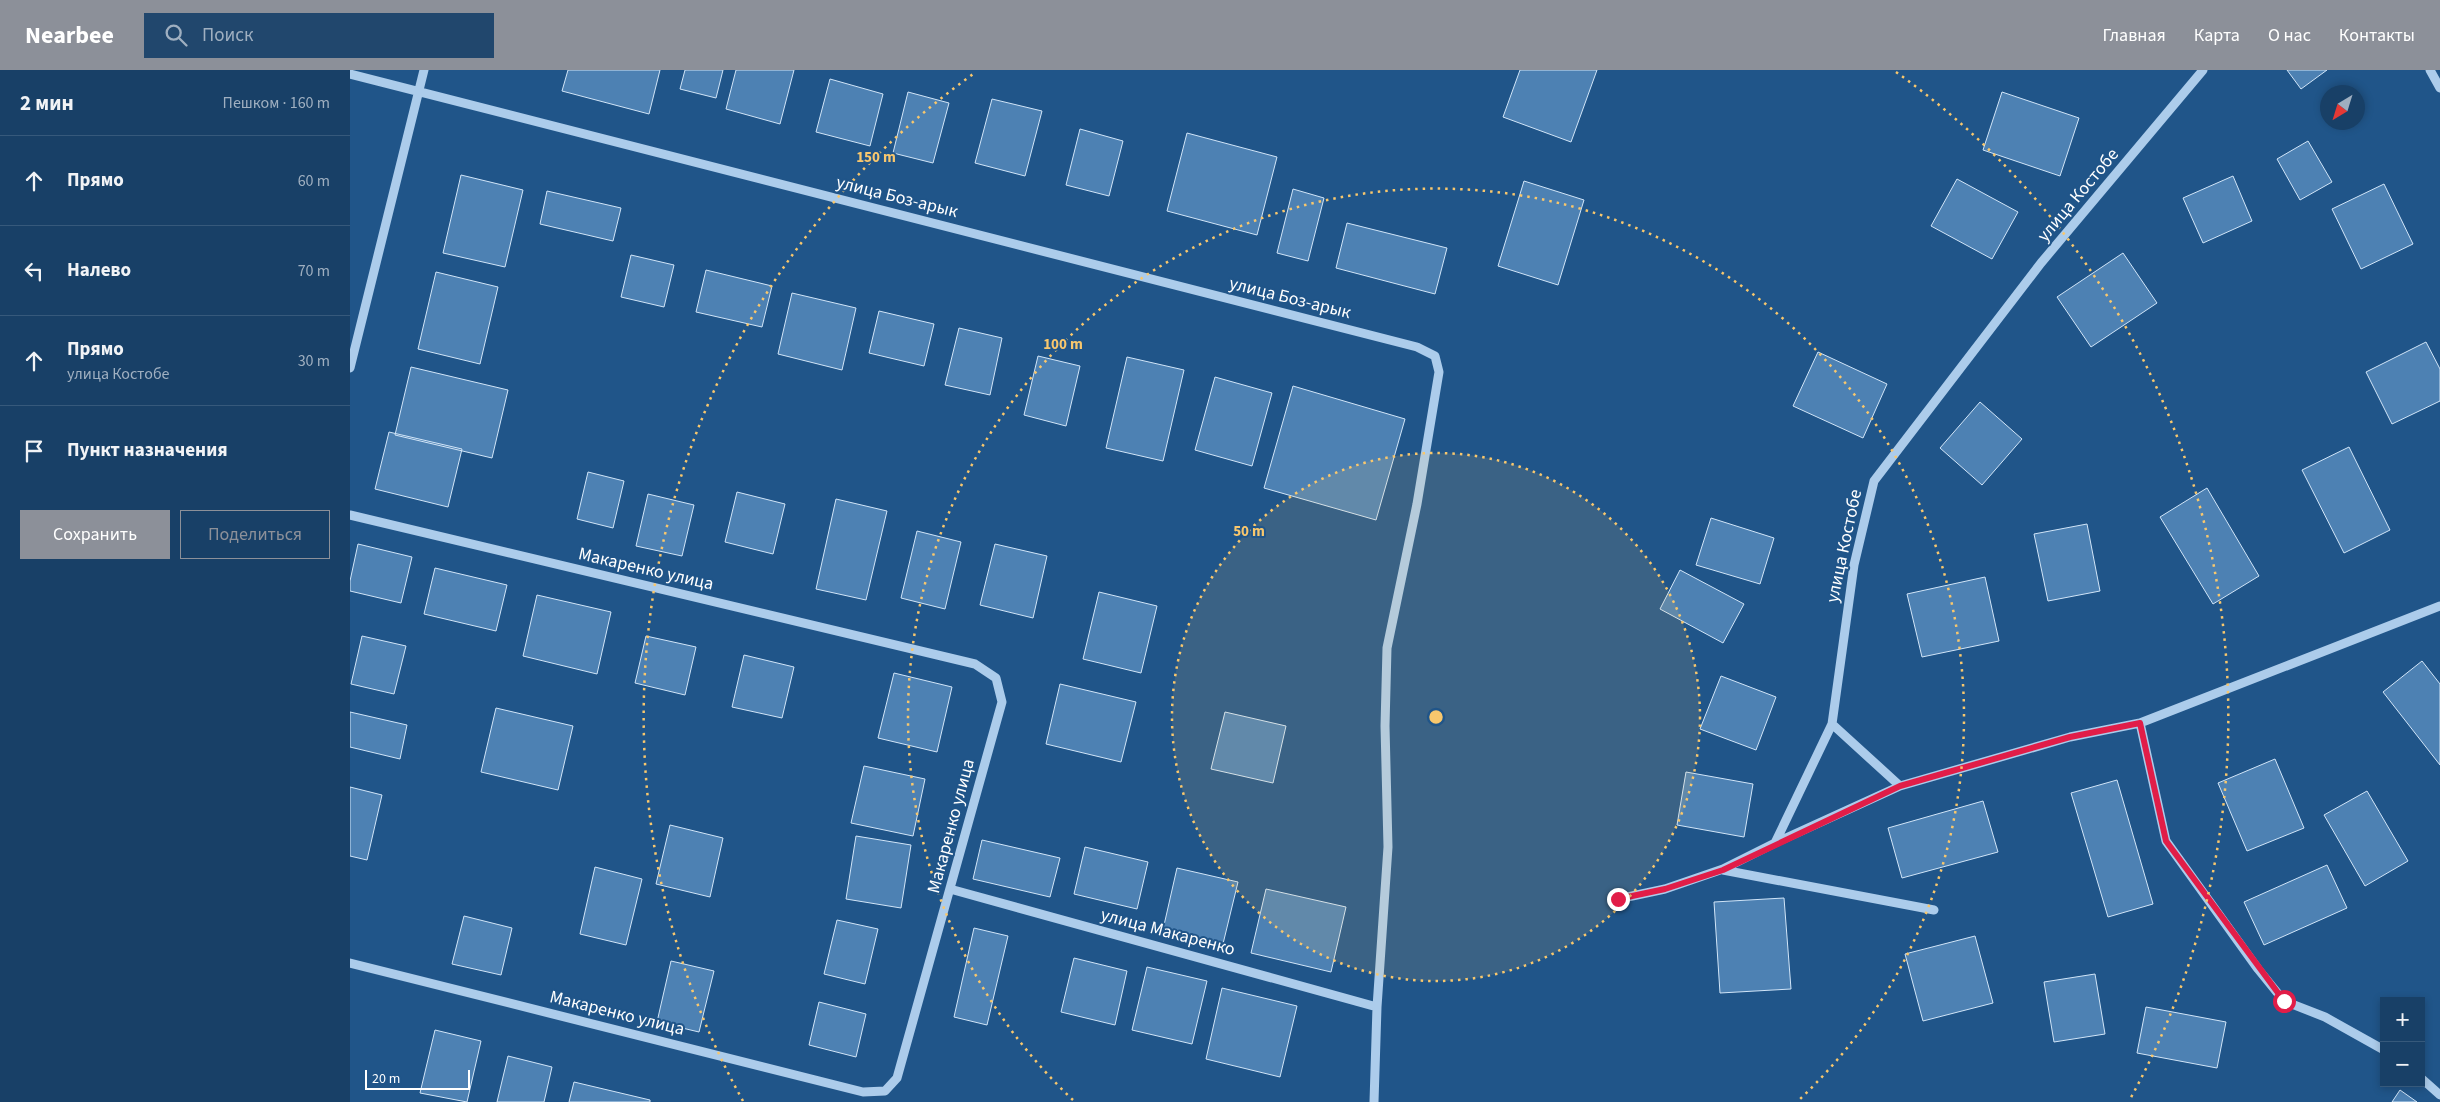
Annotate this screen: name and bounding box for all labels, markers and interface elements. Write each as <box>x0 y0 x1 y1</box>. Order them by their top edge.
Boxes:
search box <box>144 13 494 58</box>
text: Nearbee <box>25 18 114 53</box>
icon: search <box>162 21 190 49</box>
text: Поиск <box>202 22 253 49</box>
text: Главная <box>2103 23 2166 48</box>
text: Карта <box>2194 23 2240 48</box>
text: О нас <box>2268 23 2311 48</box>
text: Контакты <box>2339 23 2415 48</box>
north arrow <box>2320 85 2365 130</box>
text: 2 мин <box>20 88 74 118</box>
text: Пешком · 160 m <box>223 92 330 114</box>
street label: улица Костобе <box>2031 143 2125 247</box>
text: 150 m <box>856 147 896 168</box>
icon: ahead <box>20 167 48 195</box>
text: Прямо <box>67 167 124 194</box>
text: 60 m <box>298 170 330 192</box>
street label: улица Боз-арык <box>834 170 961 224</box>
icon: left <box>20 257 48 285</box>
text: Налево <box>67 257 131 284</box>
text: 70 m <box>298 260 330 282</box>
street label: улица Боз-арык <box>1227 271 1354 325</box>
text: 100 m <box>1043 334 1083 355</box>
text: Прямо <box>67 336 124 363</box>
icon: ahead <box>20 347 48 375</box>
text: 30 m <box>298 350 330 372</box>
text: улица Костобе <box>67 363 170 385</box>
icon: arrive <box>20 437 48 465</box>
text: Пункт назначения <box>67 437 228 464</box>
street label: улица Костобе <box>1820 487 1868 605</box>
button: Сохранить <box>20 510 170 559</box>
button: Поделиться <box>180 510 330 559</box>
text: 50 m <box>1233 521 1265 542</box>
street label: Макаренко улица <box>576 541 716 597</box>
centre of rings <box>1427 708 1445 726</box>
street label: Макаренко улица <box>921 756 981 896</box>
route end <box>1607 888 1630 911</box>
street label: улица Макаренко <box>1098 902 1238 962</box>
street label: Макаренко улица <box>547 984 687 1042</box>
route start <box>2273 990 2296 1013</box>
map controls <box>2380 997 2425 1087</box>
button: + <box>2380 997 2425 1042</box>
button: − <box>2380 1042 2425 1087</box>
scale bar <box>365 1067 470 1090</box>
text: 20 m <box>372 1069 400 1089</box>

